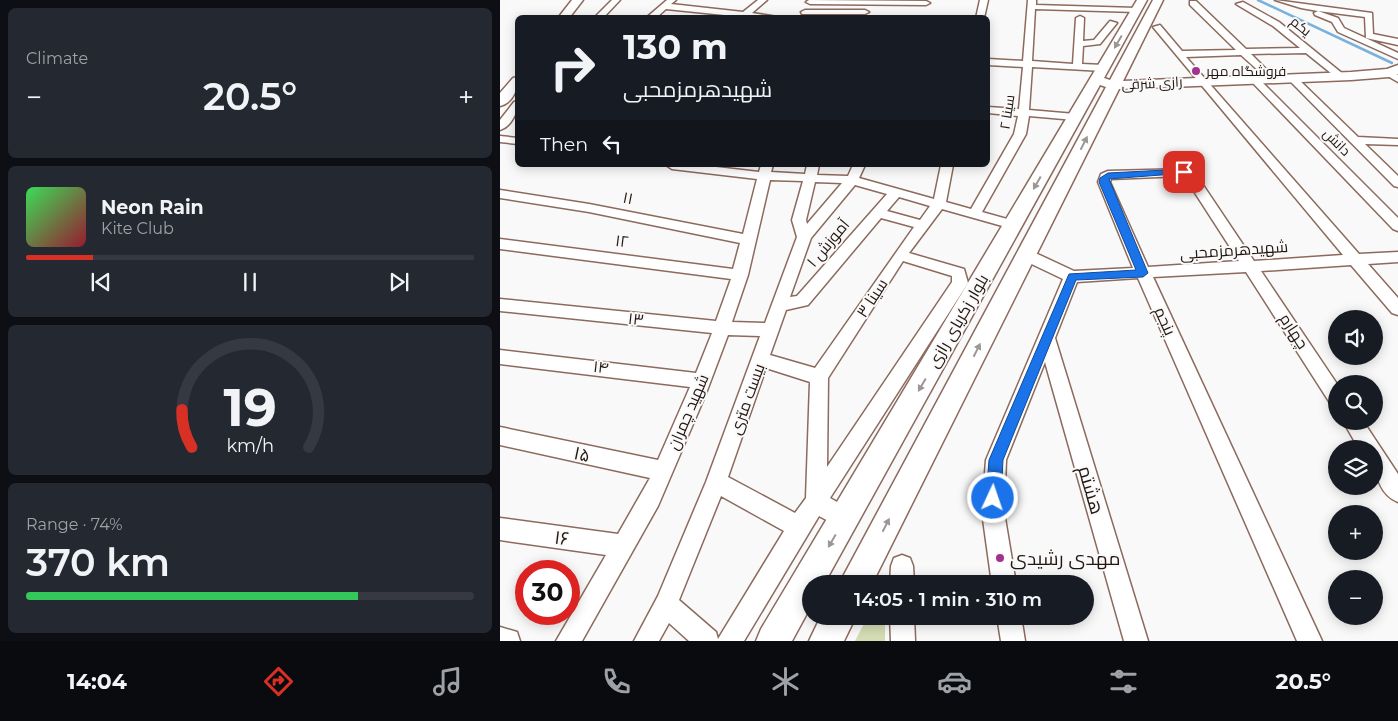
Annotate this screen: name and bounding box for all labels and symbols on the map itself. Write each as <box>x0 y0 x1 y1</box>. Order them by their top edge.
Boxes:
street label: یکم <box>1286 12 1315 41</box>
one-way arrow <box>1114 35 1122 50</box>
place label: فروشگاه مهر <box>1205 62 1286 80</box>
marker: فروشگاه مهر <box>1190 65 1202 77</box>
street label: رازی شرقی <box>1121 72 1183 94</box>
street label: سینا ۲ <box>995 93 1019 131</box>
street label: دانش <box>1319 124 1355 160</box>
one-way arrow <box>1080 136 1088 150</box>
pin <box>1163 151 1205 193</box>
one-way arrow <box>1033 177 1042 190</box>
street label: ۱۱ <box>621 188 635 208</box>
street label: آموزش ۱ <box>803 215 855 271</box>
street label: ۱۲ <box>614 231 630 251</box>
street label: شهیدهرمزمحبی <box>1179 237 1289 264</box>
street label: بلوار زکریای رازی <box>924 271 993 372</box>
street label: سینا ۳ <box>852 275 892 321</box>
street label: پنجم <box>1149 304 1180 340</box>
street label: ۱۳ <box>627 309 645 329</box>
street label: چهارم <box>1274 310 1312 353</box>
one-way arrow <box>973 342 981 357</box>
street label: ۱۴ <box>592 357 610 377</box>
street label: بیست متری <box>725 361 770 437</box>
street label: شهید چمران <box>663 371 714 454</box>
one-way arrow <box>917 378 926 392</box>
street label: ۱۵ <box>572 441 592 467</box>
street label: هشتم <box>1071 463 1109 518</box>
position arrow <box>966 471 1018 523</box>
one-way arrow <box>882 518 890 532</box>
street label: ۱۶ <box>553 526 571 550</box>
one-way arrow <box>828 535 837 548</box>
place label: مهدی رشیدی <box>1010 547 1120 570</box>
marker: مهدی رشیدی <box>994 552 1006 564</box>
speed limit sign: 30 <box>515 560 580 625</box>

